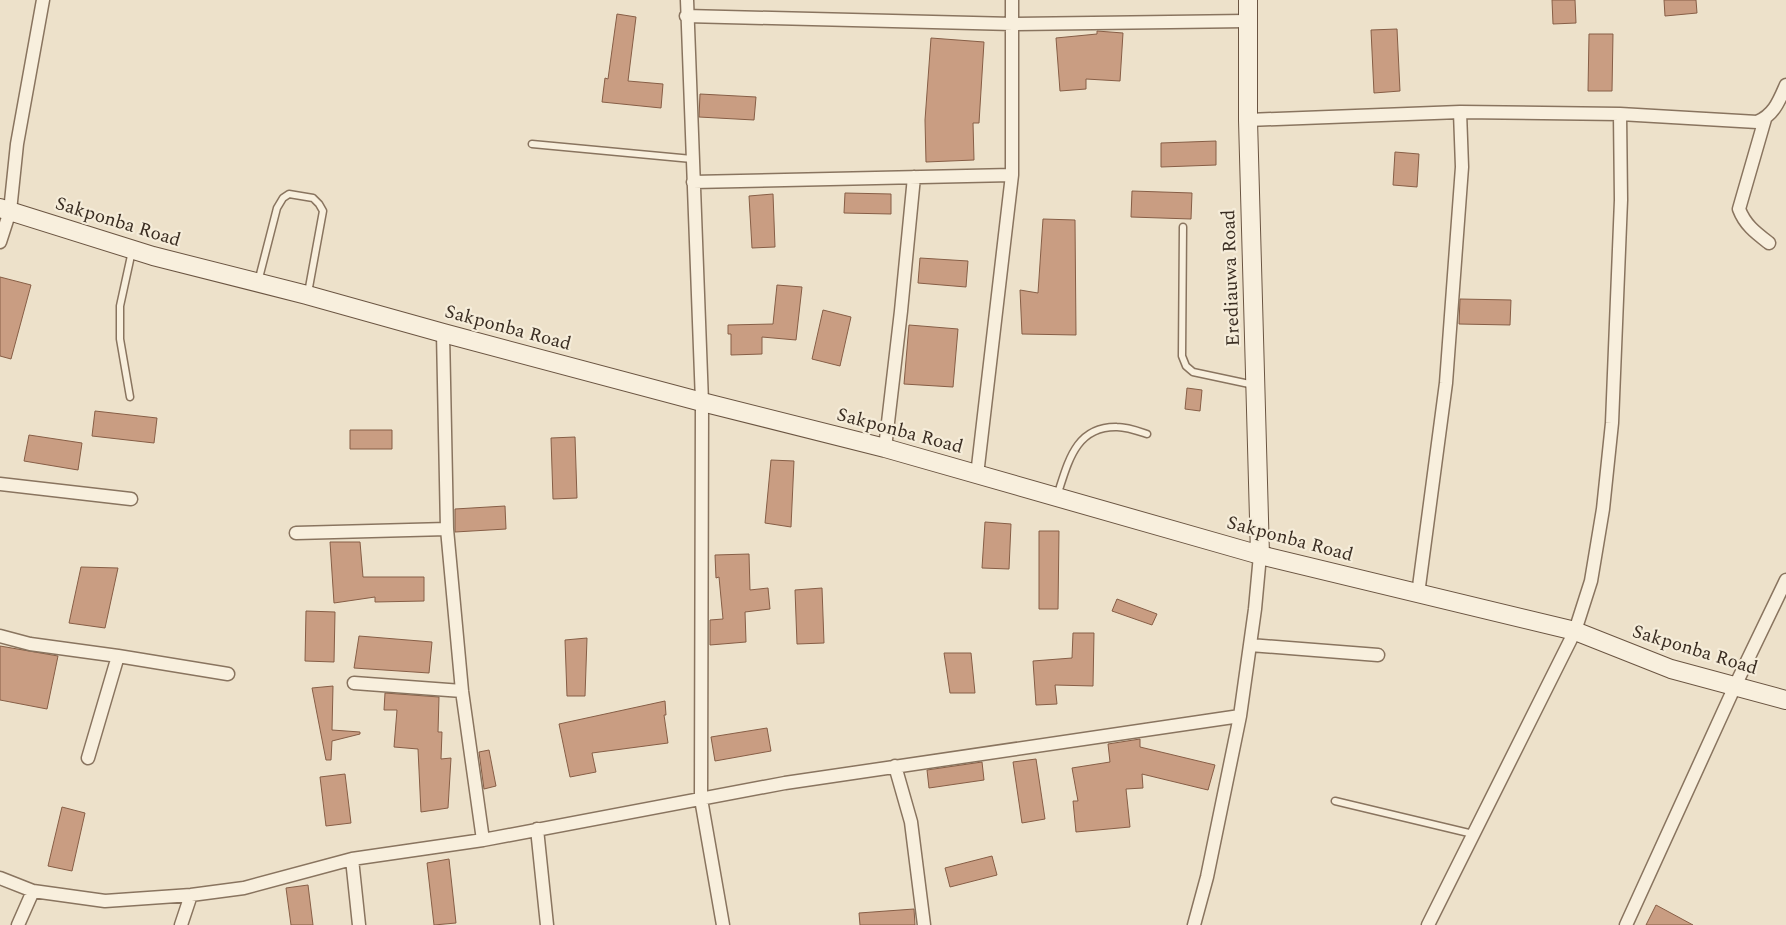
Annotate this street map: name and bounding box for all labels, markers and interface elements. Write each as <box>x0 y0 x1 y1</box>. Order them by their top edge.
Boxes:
street label: Sakponba Road <box>52 189 184 255</box>
street label: Erediauwa Road <box>1214 209 1248 347</box>
street label: Sakponba Road <box>442 297 574 359</box>
street label: Sakponba Road <box>834 400 966 462</box>
street label: Sakponba Road <box>1224 508 1356 570</box>
street label: Sakponba Road <box>1629 617 1761 683</box>

